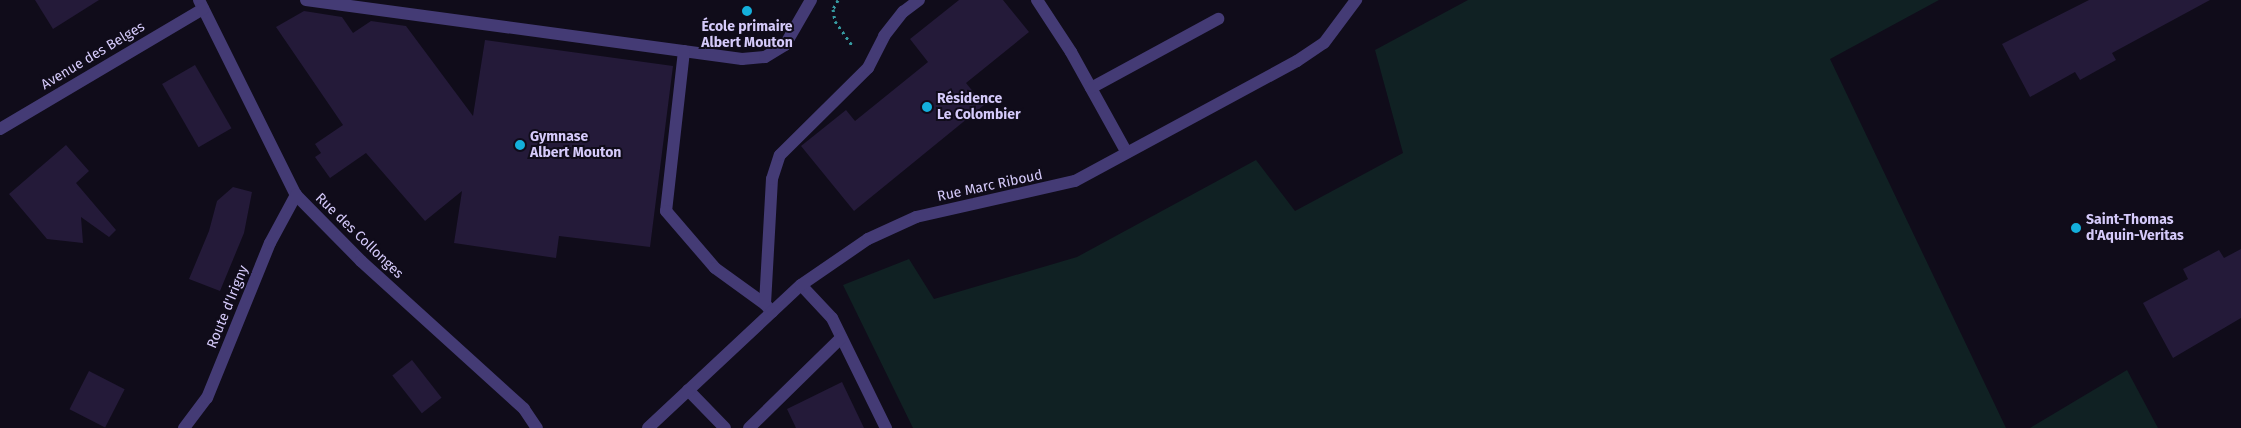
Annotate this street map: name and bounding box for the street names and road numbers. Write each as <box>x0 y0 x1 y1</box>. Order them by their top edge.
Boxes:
street label: Avenue des Belges <box>38 18 148 94</box>
street label: Rue Marc Riboud <box>936 167 1044 205</box>
street label: Rue des Collonges <box>312 190 406 282</box>
street label: Route d'Irigny <box>204 263 252 351</box>

